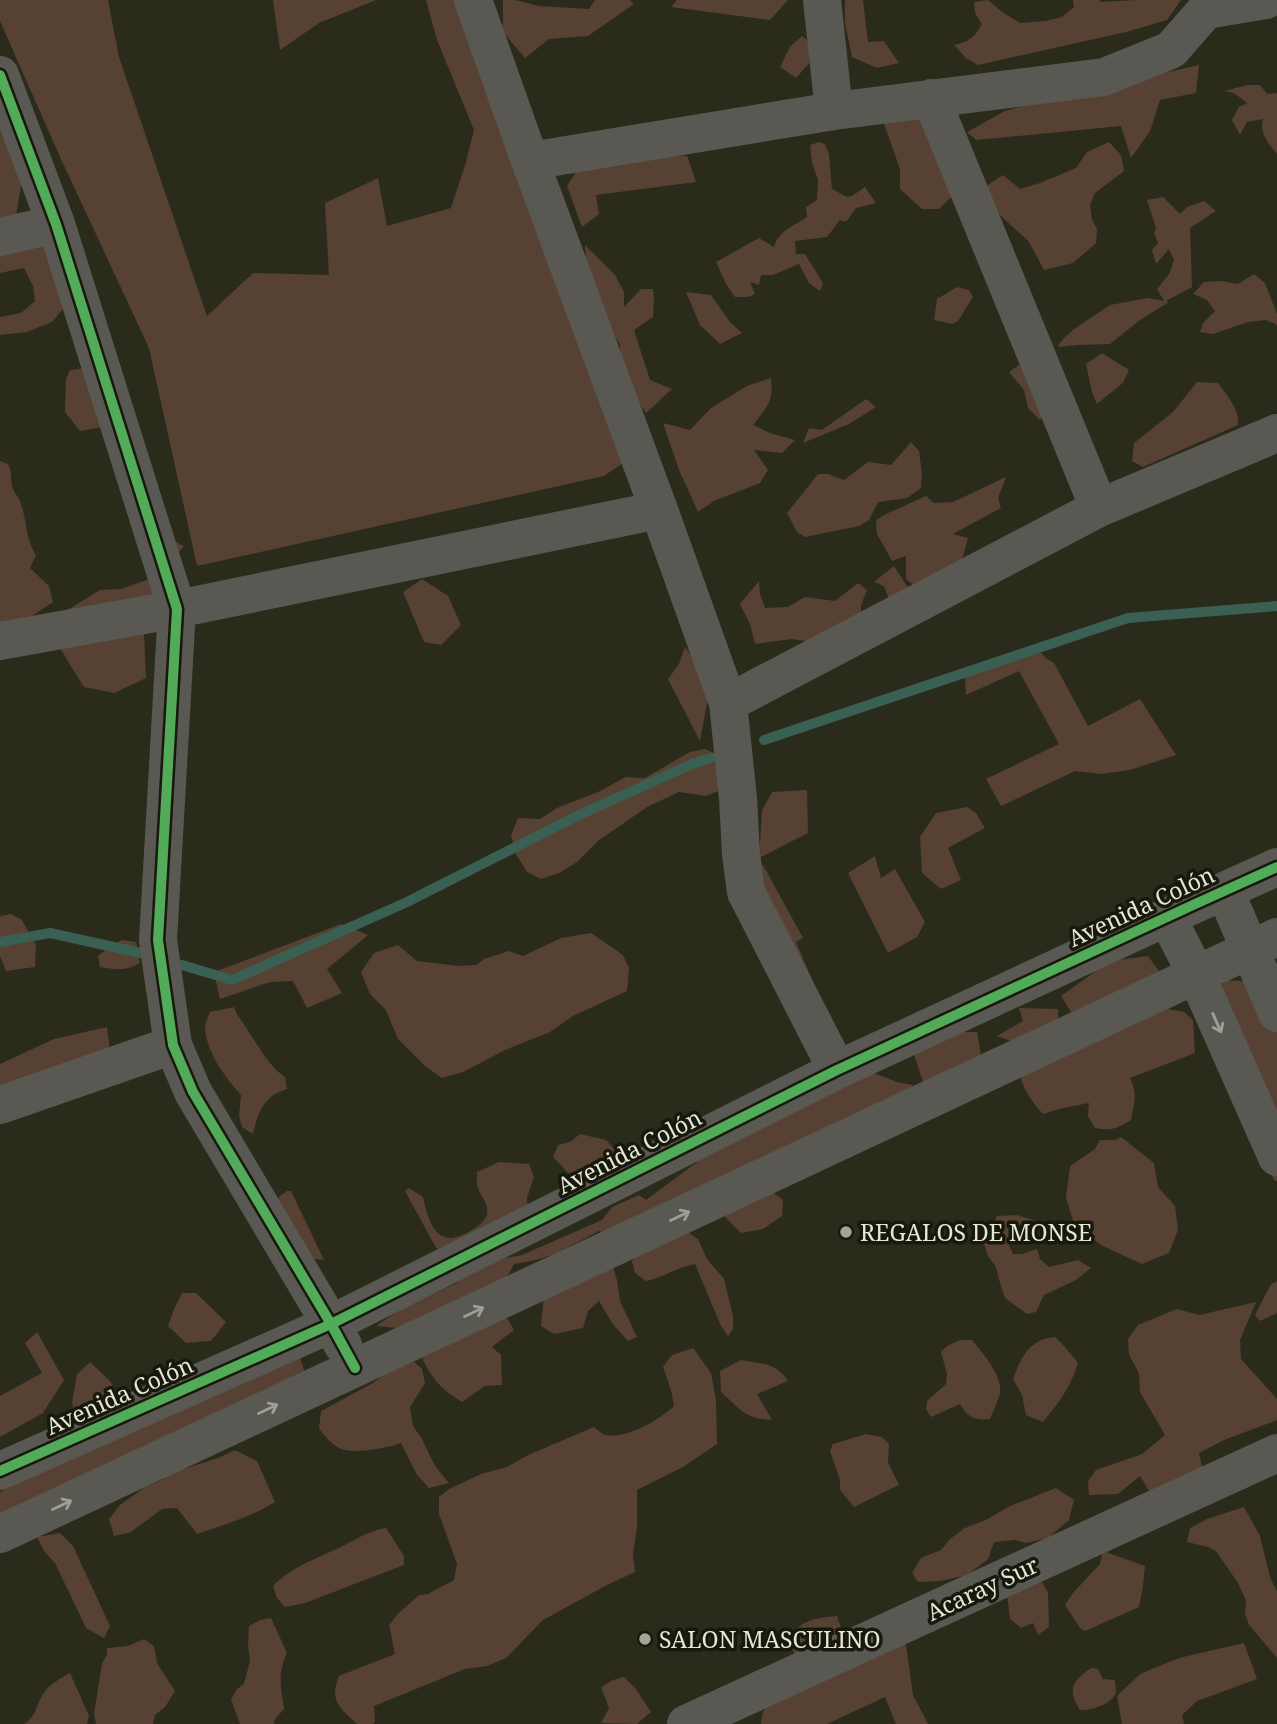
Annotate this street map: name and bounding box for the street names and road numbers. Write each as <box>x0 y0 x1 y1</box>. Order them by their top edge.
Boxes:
street label: Avenida Colón <box>1062 858 1220 954</box>
street label: Avenida Colón <box>551 1101 707 1201</box>
street label: Avenida Colón <box>40 1348 198 1442</box>
street label: Acaray Sur <box>921 1548 1043 1628</box>

